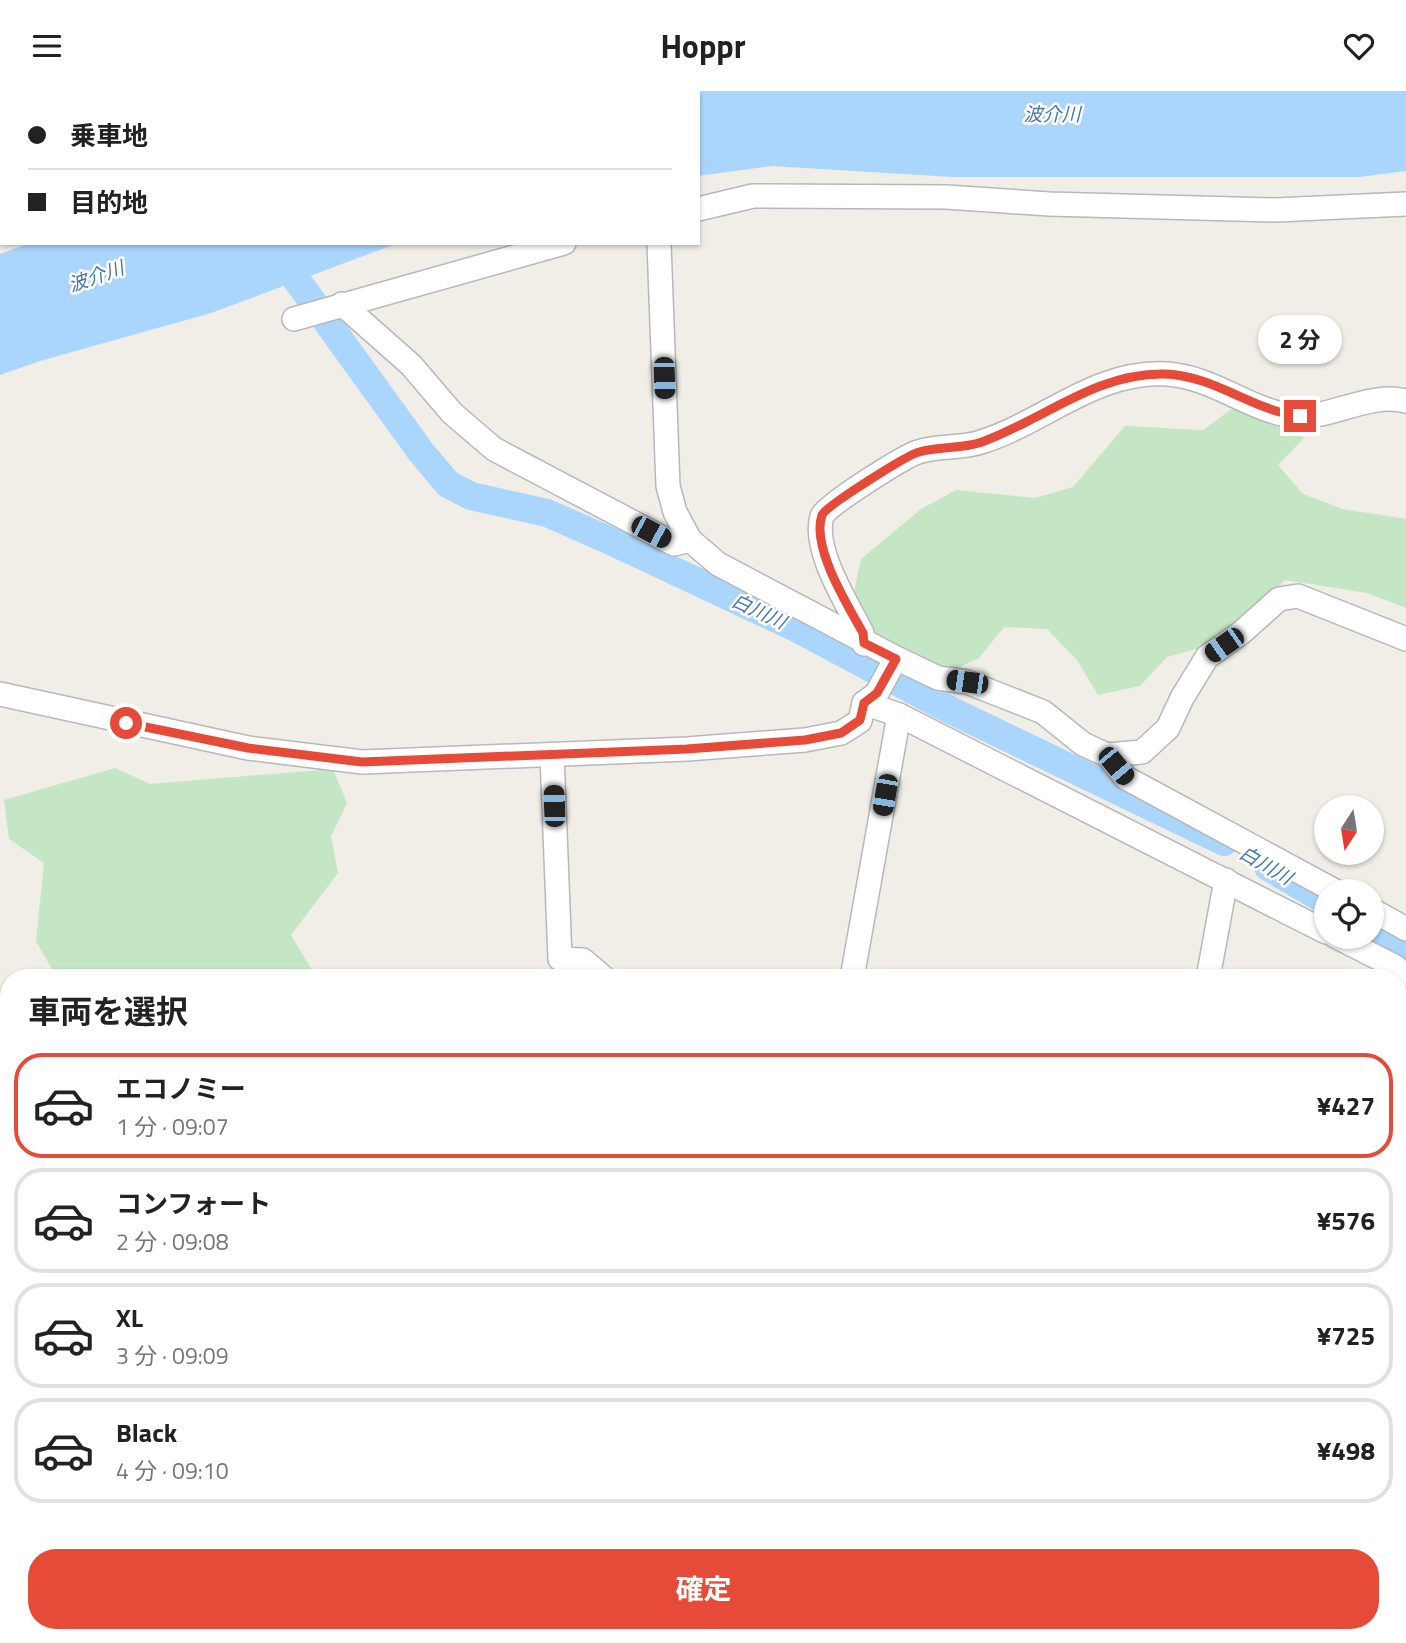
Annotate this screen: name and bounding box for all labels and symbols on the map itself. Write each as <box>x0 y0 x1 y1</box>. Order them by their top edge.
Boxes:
water label: 波介川 <box>1023 99 1082 128</box>
water label: 波介川 <box>64 252 129 299</box>
callout: 2 分 <box>1258 315 1342 363</box>
car <box>653 357 676 399</box>
route end <box>1284 400 1316 432</box>
car <box>628 513 675 551</box>
water label: 白川川 <box>727 585 793 637</box>
car <box>1201 624 1248 666</box>
car <box>945 669 990 695</box>
route start <box>110 707 142 739</box>
car <box>1095 743 1138 789</box>
car <box>872 772 899 818</box>
car <box>543 785 566 827</box>
north arrow <box>1314 795 1384 865</box>
water label: 白川川 <box>1234 838 1300 892</box>

